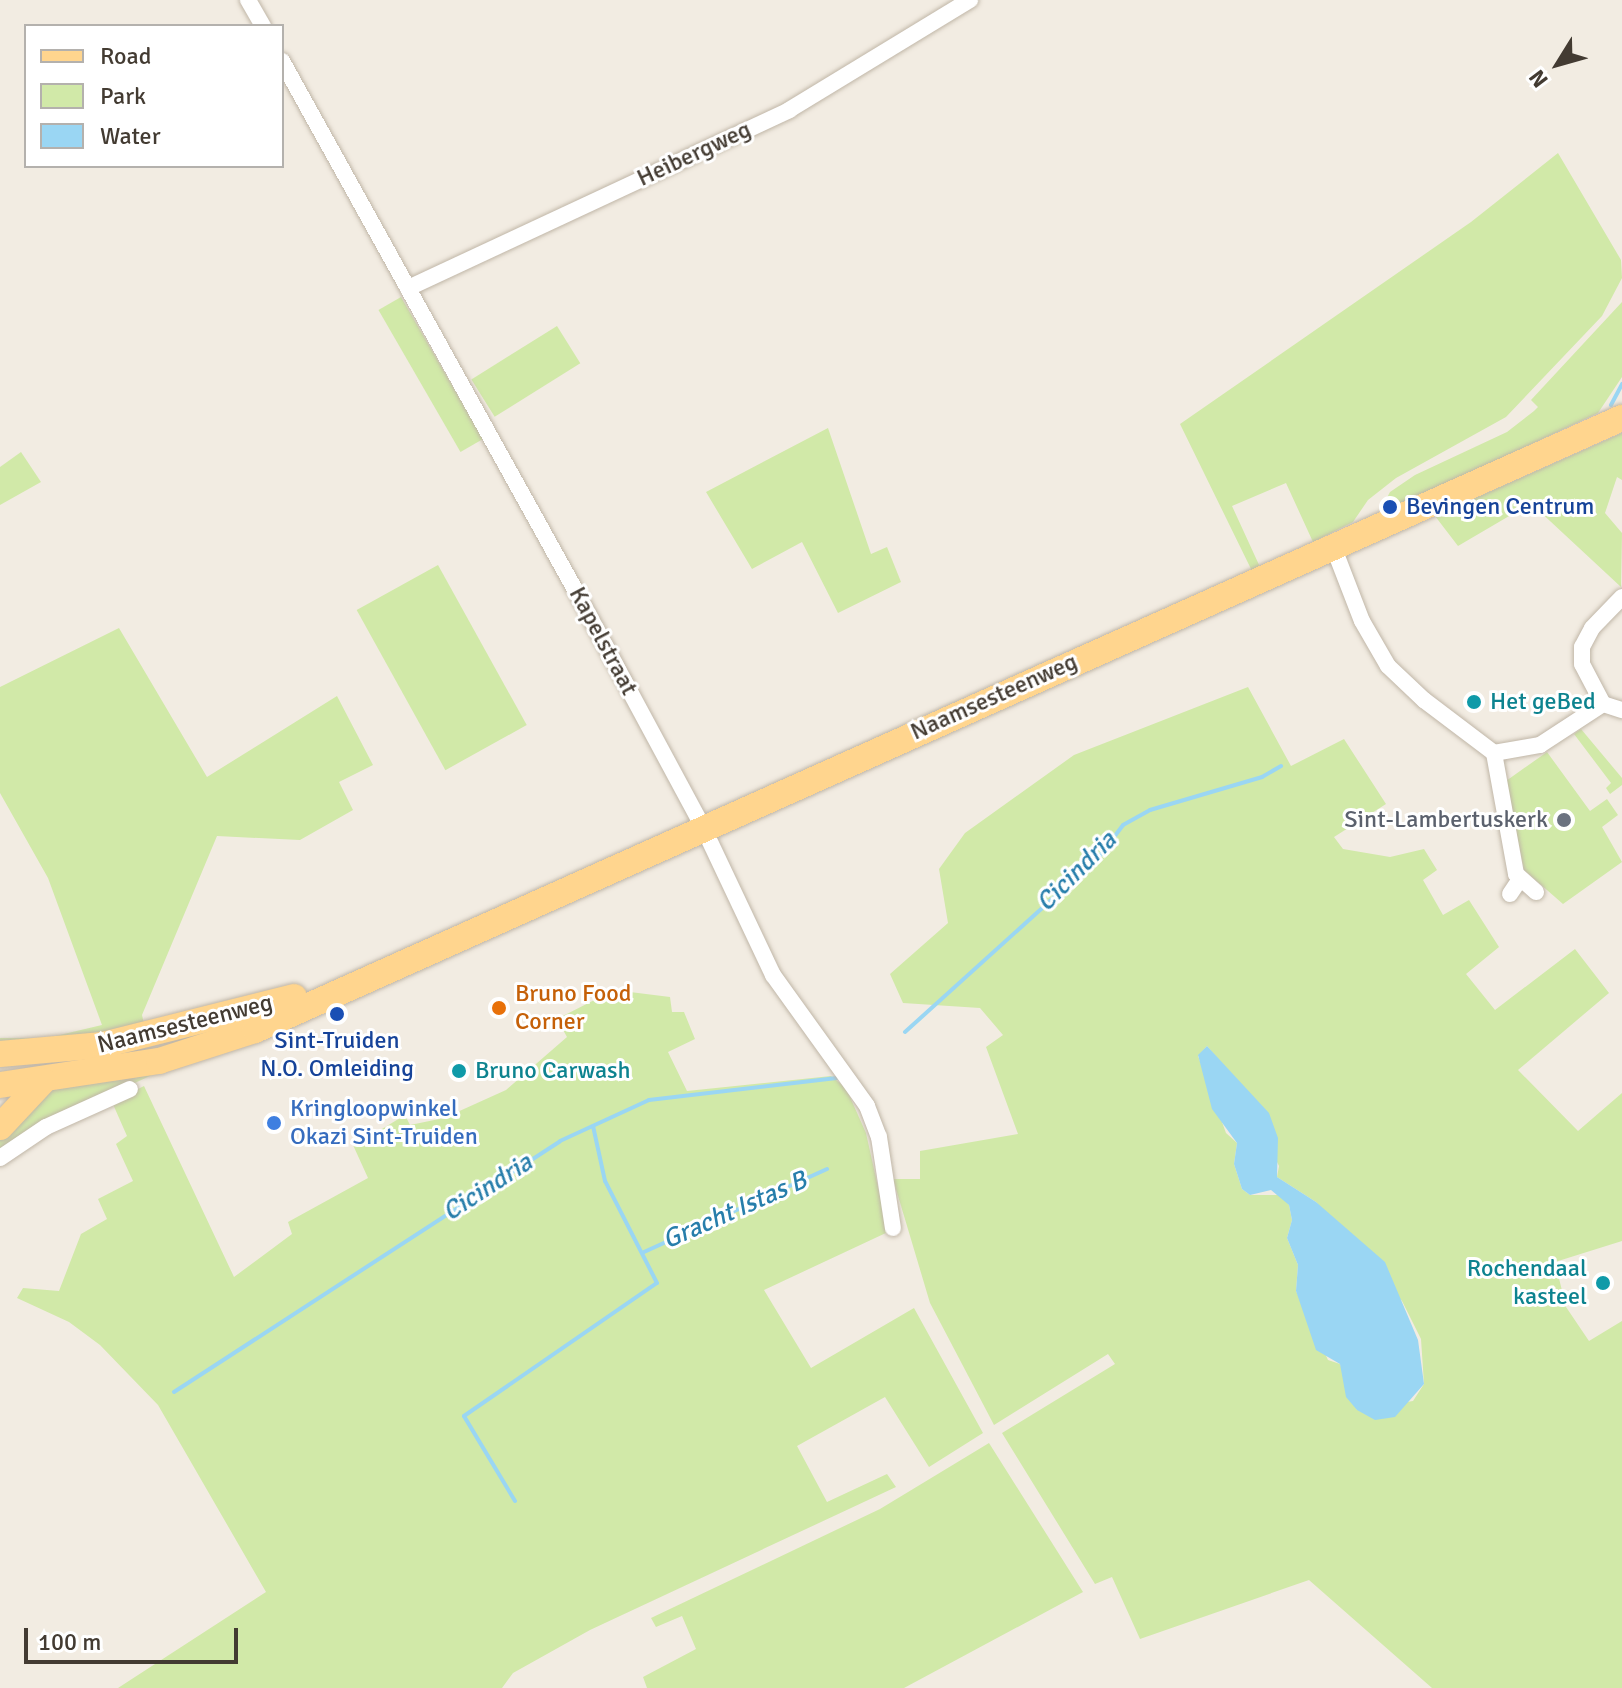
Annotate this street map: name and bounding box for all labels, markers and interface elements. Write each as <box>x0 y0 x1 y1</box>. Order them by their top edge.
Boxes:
legend <box>24 24 284 168</box>
north arrow <box>1518 24 1598 104</box>
text: Road <box>100 41 151 71</box>
text: N <box>1523 65 1554 93</box>
text: Park <box>100 81 146 111</box>
street label: Heibergweg <box>632 115 756 193</box>
text: Water <box>100 121 160 151</box>
place label: Bevingen Centrum <box>1406 493 1594 521</box>
marker: Bevingen Centrum <box>1381 498 1399 516</box>
street label: Kapelstraat <box>563 582 643 700</box>
street label: Naamsesteenweg <box>906 647 1082 747</box>
place label: Het geBed <box>1490 688 1596 716</box>
marker: Het geBed <box>1465 693 1483 711</box>
place label: Sint-Lambertuskerk <box>1344 806 1548 834</box>
marker: Sint-Lambertuskerk <box>1555 811 1573 829</box>
water label: Cicindria <box>1030 825 1124 919</box>
place label: Bruno Food Corner <box>515 980 631 1036</box>
street label: Naamsesteenweg <box>94 988 276 1060</box>
marker: Bruno Food Corner <box>490 999 508 1017</box>
marker: Sint-Truiden N.O. Omleiding <box>328 1005 346 1023</box>
place label: Sint-Truiden N.O. Omleiding <box>260 1027 414 1083</box>
place label: Bruno Carwash <box>475 1057 631 1085</box>
marker: Bruno Carwash <box>450 1062 468 1080</box>
place label: Kringloopwinkel Okazi Sint-Truiden <box>290 1095 478 1151</box>
marker: Kringloopwinkel Okazi Sint-Truiden <box>265 1114 283 1132</box>
water label: Cicindria <box>437 1148 539 1228</box>
water label: Gracht Istas B <box>658 1165 812 1257</box>
place label: Rochendaal kasteel <box>1467 1255 1587 1311</box>
marker: Rochendaal kasteel <box>1594 1274 1612 1292</box>
scale bar <box>28 1612 242 1662</box>
text: 100 m <box>38 1627 101 1657</box>

